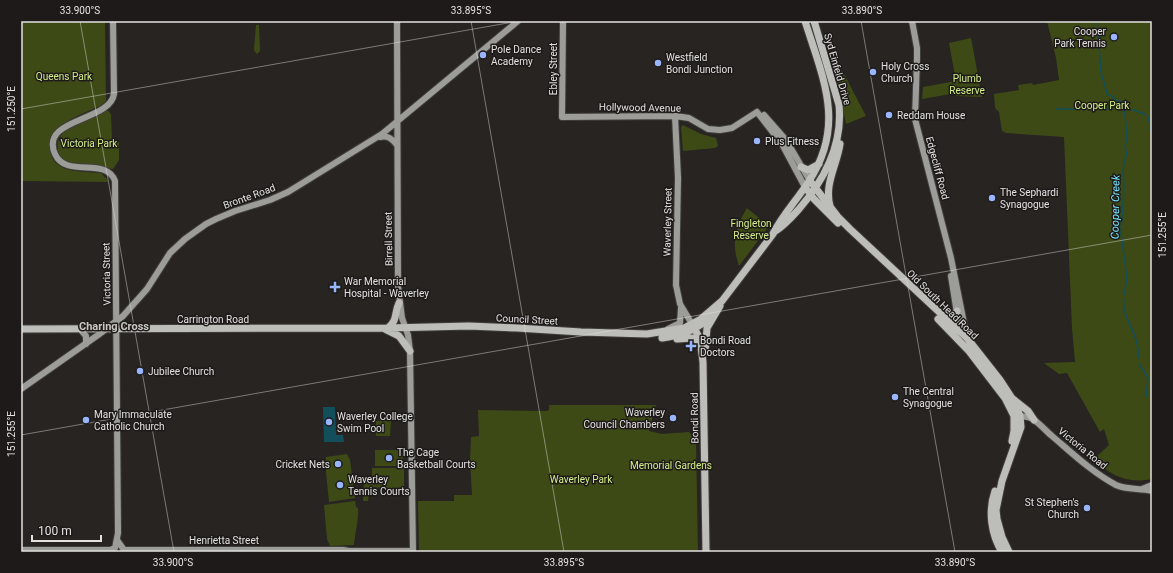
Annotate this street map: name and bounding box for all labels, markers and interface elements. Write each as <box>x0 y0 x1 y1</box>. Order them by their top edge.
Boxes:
text: 33.900°S <box>60 5 100 16</box>
text: 33.895°S <box>451 5 491 16</box>
text: 33.890°S <box>842 5 882 16</box>
place label: Cooper Park Tennis <box>1054 26 1107 49</box>
street label: Syd Einfeld Drive <box>822 32 853 106</box>
marker: Cooper Park Tennis <box>1109 32 1119 42</box>
street label: Ebley Street <box>548 43 559 95</box>
place label: Pole Dance Academy <box>491 44 541 67</box>
marker: Pole Dance Academy <box>478 50 488 60</box>
place label: Westfield Bondi Junction <box>666 52 733 75</box>
marker: Westfield Bondi Junction <box>653 58 663 68</box>
place label: Holy Cross Church <box>881 61 929 84</box>
marker: Holy Cross Church <box>868 67 878 77</box>
park label: Queens Park <box>36 71 93 82</box>
park label: Plumb Reserve <box>949 73 985 96</box>
text: 151.250°E <box>6 86 17 132</box>
park label: Cooper Park <box>1075 100 1130 111</box>
street label: Hollywood Avenue <box>599 101 681 114</box>
marker: Reddam House <box>884 110 894 120</box>
place label: Reddam House <box>897 110 965 121</box>
street label: Edgecliff Road <box>924 135 951 201</box>
marker: Plus Fitness <box>752 136 762 146</box>
place label: Plus Fitness <box>765 136 819 147</box>
park label: Victoria Park <box>61 138 118 149</box>
water label: Cooper Creek <box>1108 174 1123 239</box>
street label: Bronte Road <box>222 182 277 211</box>
place label: The Sephardi Synagogue <box>1000 187 1058 210</box>
street label: Waverley Street <box>661 188 674 257</box>
marker: The Sephardi Synagogue <box>987 193 997 203</box>
street label: Birrell Street <box>383 212 394 266</box>
text: 151.255°E <box>1157 212 1168 258</box>
park label: Fingleton Reserve <box>730 218 772 241</box>
street label: Victoria Street <box>100 242 113 306</box>
street label: Old South Head Road <box>905 267 981 341</box>
place label: War Memorial Hospital - Waverley <box>344 276 429 299</box>
marker: War Memorial Hospital - Waverley <box>329 281 341 293</box>
street label: Council Street <box>496 312 558 327</box>
street label: Carrington Road <box>177 314 249 325</box>
district label: Charing Cross <box>79 320 149 333</box>
place label: Bondi Road Doctors <box>700 335 751 358</box>
marker: Bondi Road Doctors <box>685 340 697 352</box>
marker: Jubilee Church <box>135 366 145 376</box>
place label: Jubilee Church <box>148 366 214 377</box>
place label: The Central Synagogue <box>903 386 954 409</box>
street label: Bondi Road <box>689 392 700 444</box>
marker: The Central Synagogue <box>890 392 900 402</box>
place label: Waverley Council Chambers <box>583 407 665 430</box>
place label: Mary Immaculate Catholic Church <box>94 409 172 432</box>
text: 151.255°E <box>6 411 17 457</box>
place label: Waverley College Swim Pool <box>337 411 413 434</box>
marker: Waverley Council Chambers <box>668 413 678 423</box>
marker: Mary Immaculate Catholic Church <box>81 415 91 425</box>
marker: Waverley College Swim Pool <box>324 417 334 427</box>
street label: Victoria Road <box>1056 425 1109 471</box>
place label: The Cage Basketball Courts <box>397 447 476 470</box>
marker: The Cage Basketball Courts <box>384 453 394 463</box>
place label: Cricket Nets <box>276 459 330 470</box>
marker: Cricket Nets <box>333 459 343 469</box>
park label: Memorial Gardens <box>630 460 712 471</box>
place label: Waverley Tennis Courts <box>348 474 410 497</box>
park label: Waverley Park <box>550 474 613 485</box>
marker: Waverley Tennis Courts <box>335 480 345 490</box>
place label: St Stephen's Church <box>1025 497 1079 520</box>
marker: St Stephen's Church <box>1082 503 1092 513</box>
scale bar <box>32 517 101 543</box>
text: 100 m <box>38 524 72 538</box>
street label: Henrietta Street <box>189 535 259 546</box>
text: 33.900°S <box>153 557 193 568</box>
text: 33.895°S <box>544 557 584 568</box>
text: 33.890°S <box>935 557 975 568</box>

